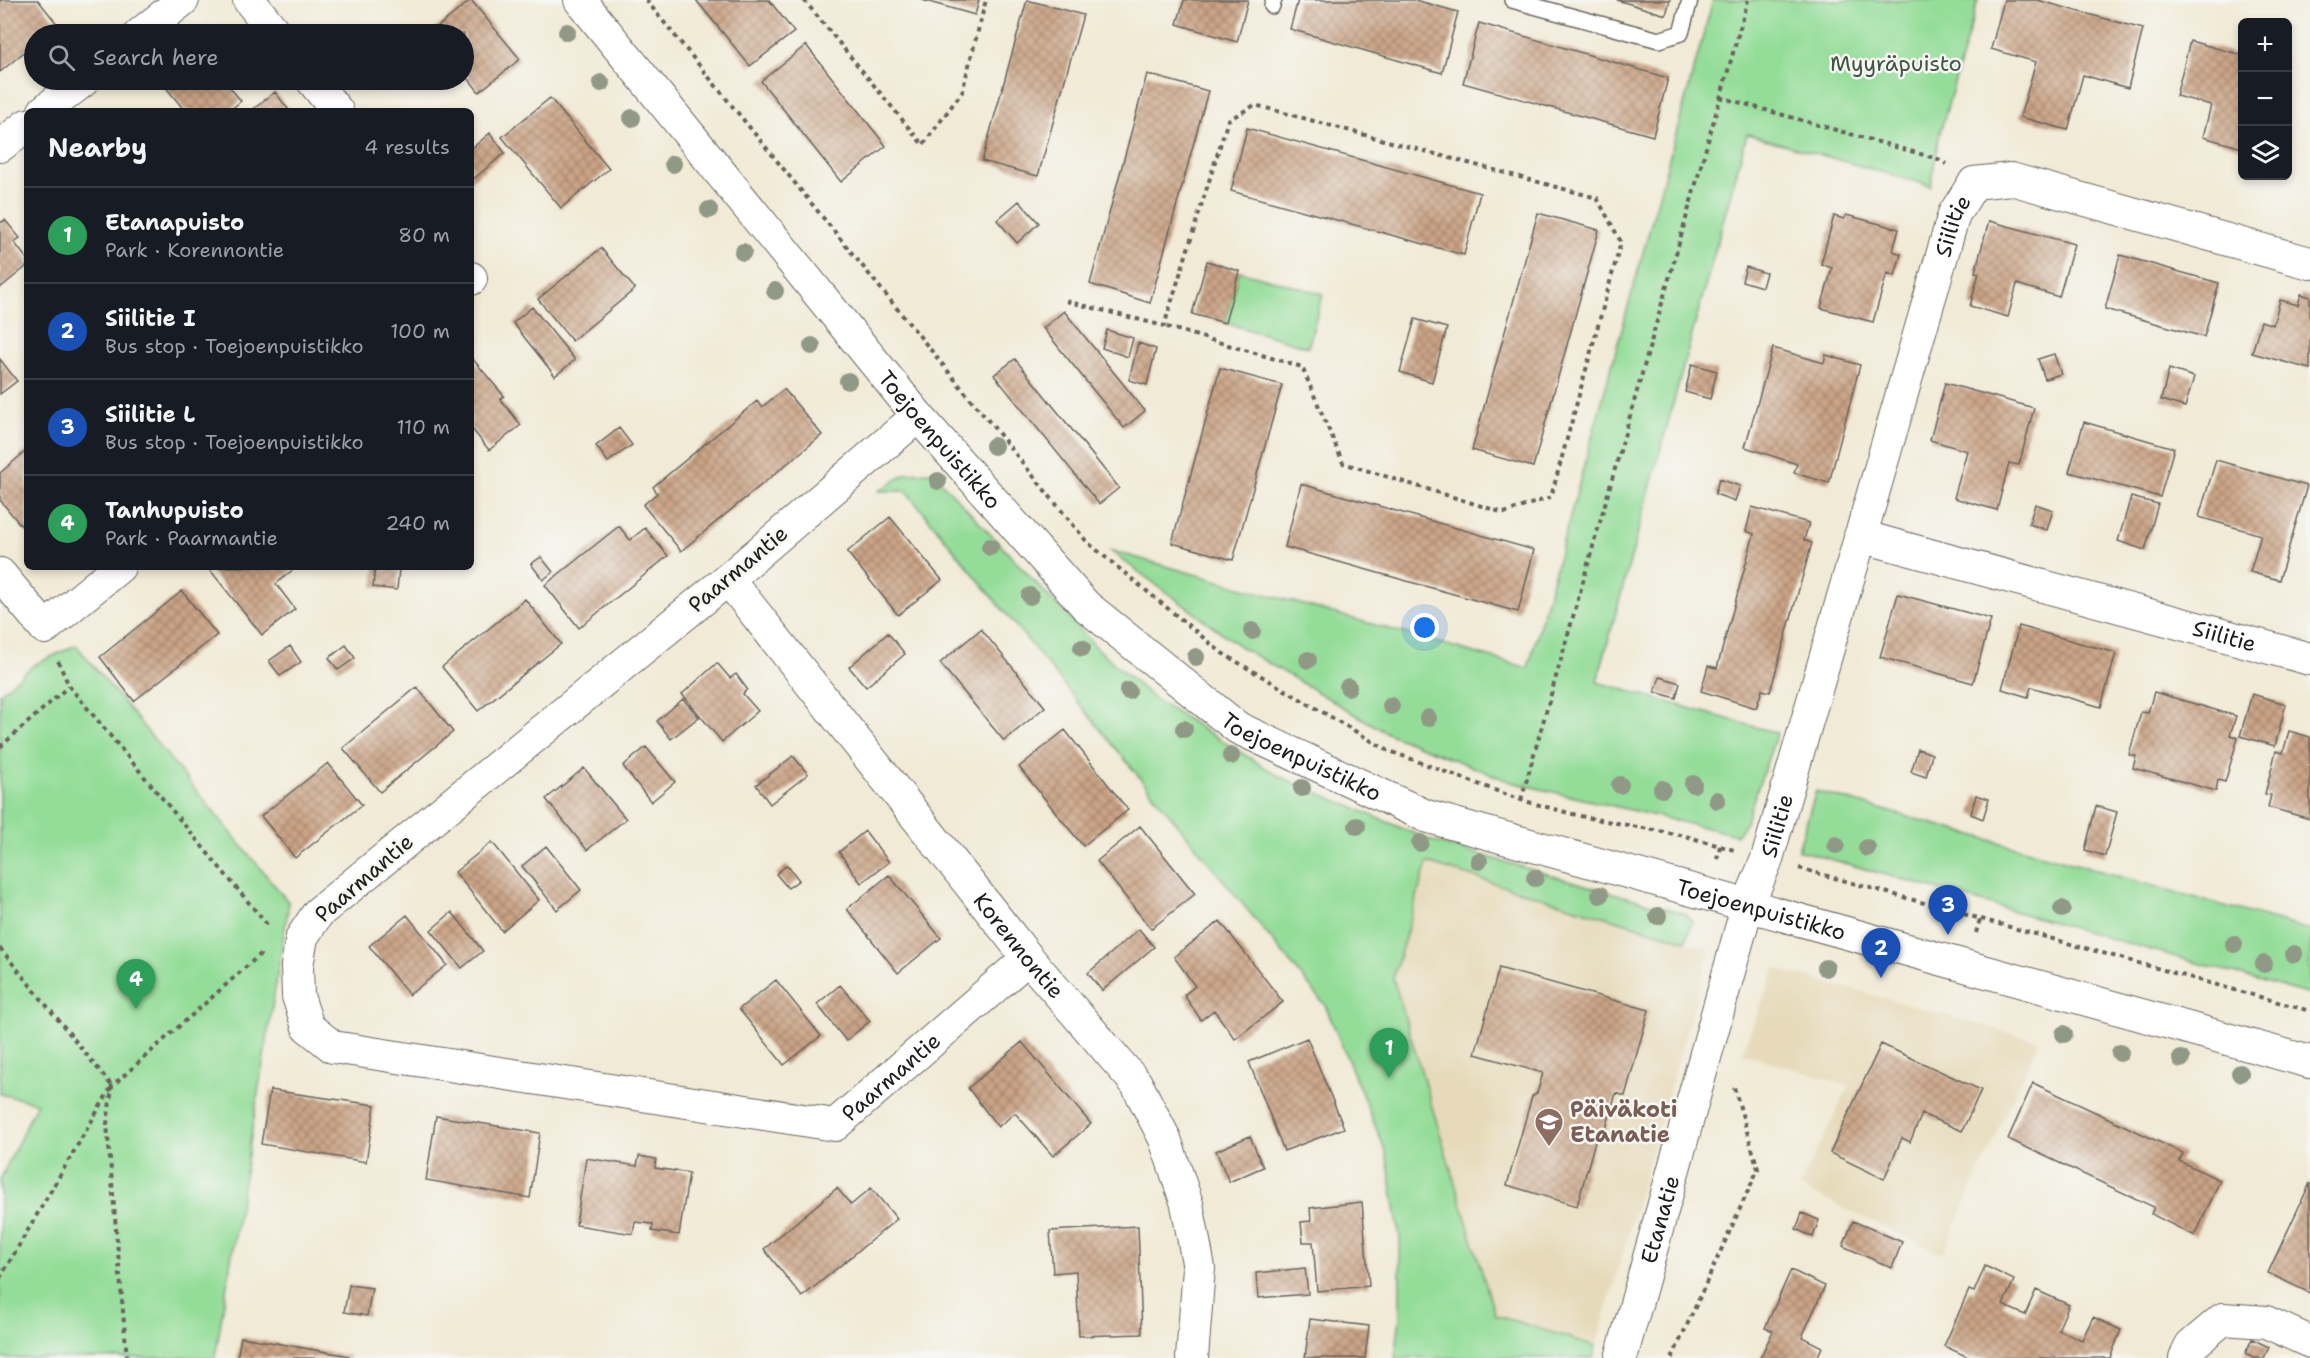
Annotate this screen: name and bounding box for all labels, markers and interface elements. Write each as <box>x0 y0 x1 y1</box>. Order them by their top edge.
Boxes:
map controls <box>2238 18 2292 180</box>
button: + <box>2238 18 2292 72</box>
search box <box>24 24 474 90</box>
icon: search <box>45 41 78 74</box>
text: Search here <box>93 43 219 72</box>
park label: Myyräpuisto <box>1830 49 1962 78</box>
button: − <box>2238 72 2292 126</box>
button: layers <box>2238 126 2292 180</box>
text: Nearby <box>48 130 147 165</box>
text: 4 results <box>364 134 450 160</box>
street label: Siilitie <box>1928 189 1977 260</box>
text: Etanapuisto <box>105 208 244 237</box>
text: 1 <box>63 222 72 248</box>
text: 80 m <box>398 222 450 248</box>
text: Park · Korennontie <box>105 237 284 263</box>
text: Siilitie I <box>105 304 196 333</box>
text: 2 <box>61 318 75 344</box>
text: 100 m <box>390 318 450 344</box>
text: Bus stop · Toejoenpuistikko <box>105 333 364 359</box>
street label: Toejoenpuistikko <box>872 364 1008 515</box>
text: Siilitie L <box>105 400 195 429</box>
text: 3 <box>61 414 75 440</box>
text: 110 m <box>396 414 450 440</box>
text: Bus stop · Toejoenpuistikko <box>105 429 364 455</box>
text: Tanhupuisto <box>105 496 244 525</box>
text: 4 <box>61 510 75 536</box>
text: 240 m <box>385 510 450 536</box>
street label: Paarmantie <box>682 519 794 619</box>
text: Park · Paarmantie <box>105 525 278 551</box>
your location <box>1410 613 1439 642</box>
street label: Siilitie <box>2190 613 2260 658</box>
street label: Toejoenpuistikko <box>1215 706 1386 808</box>
street label: Siilitie <box>1754 791 1800 861</box>
street label: Paarmantie <box>309 827 419 929</box>
street label: Toejoenpuistikko <box>1673 872 1849 947</box>
pin: 3 <box>1928 886 1968 935</box>
street label: Korennontie <box>967 887 1071 1005</box>
pin: 2 <box>1862 928 1900 978</box>
pin: 4 <box>116 960 156 1009</box>
street label: Paarmantie <box>835 1026 946 1127</box>
pin: 1 <box>1370 1028 1408 1078</box>
place label: Päiväkoti Etanatie <box>1570 1095 1677 1149</box>
school or university icon: Päiväkoti Etanatie <box>1533 1106 1565 1148</box>
street label: Etanatie <box>1634 1172 1686 1267</box>

